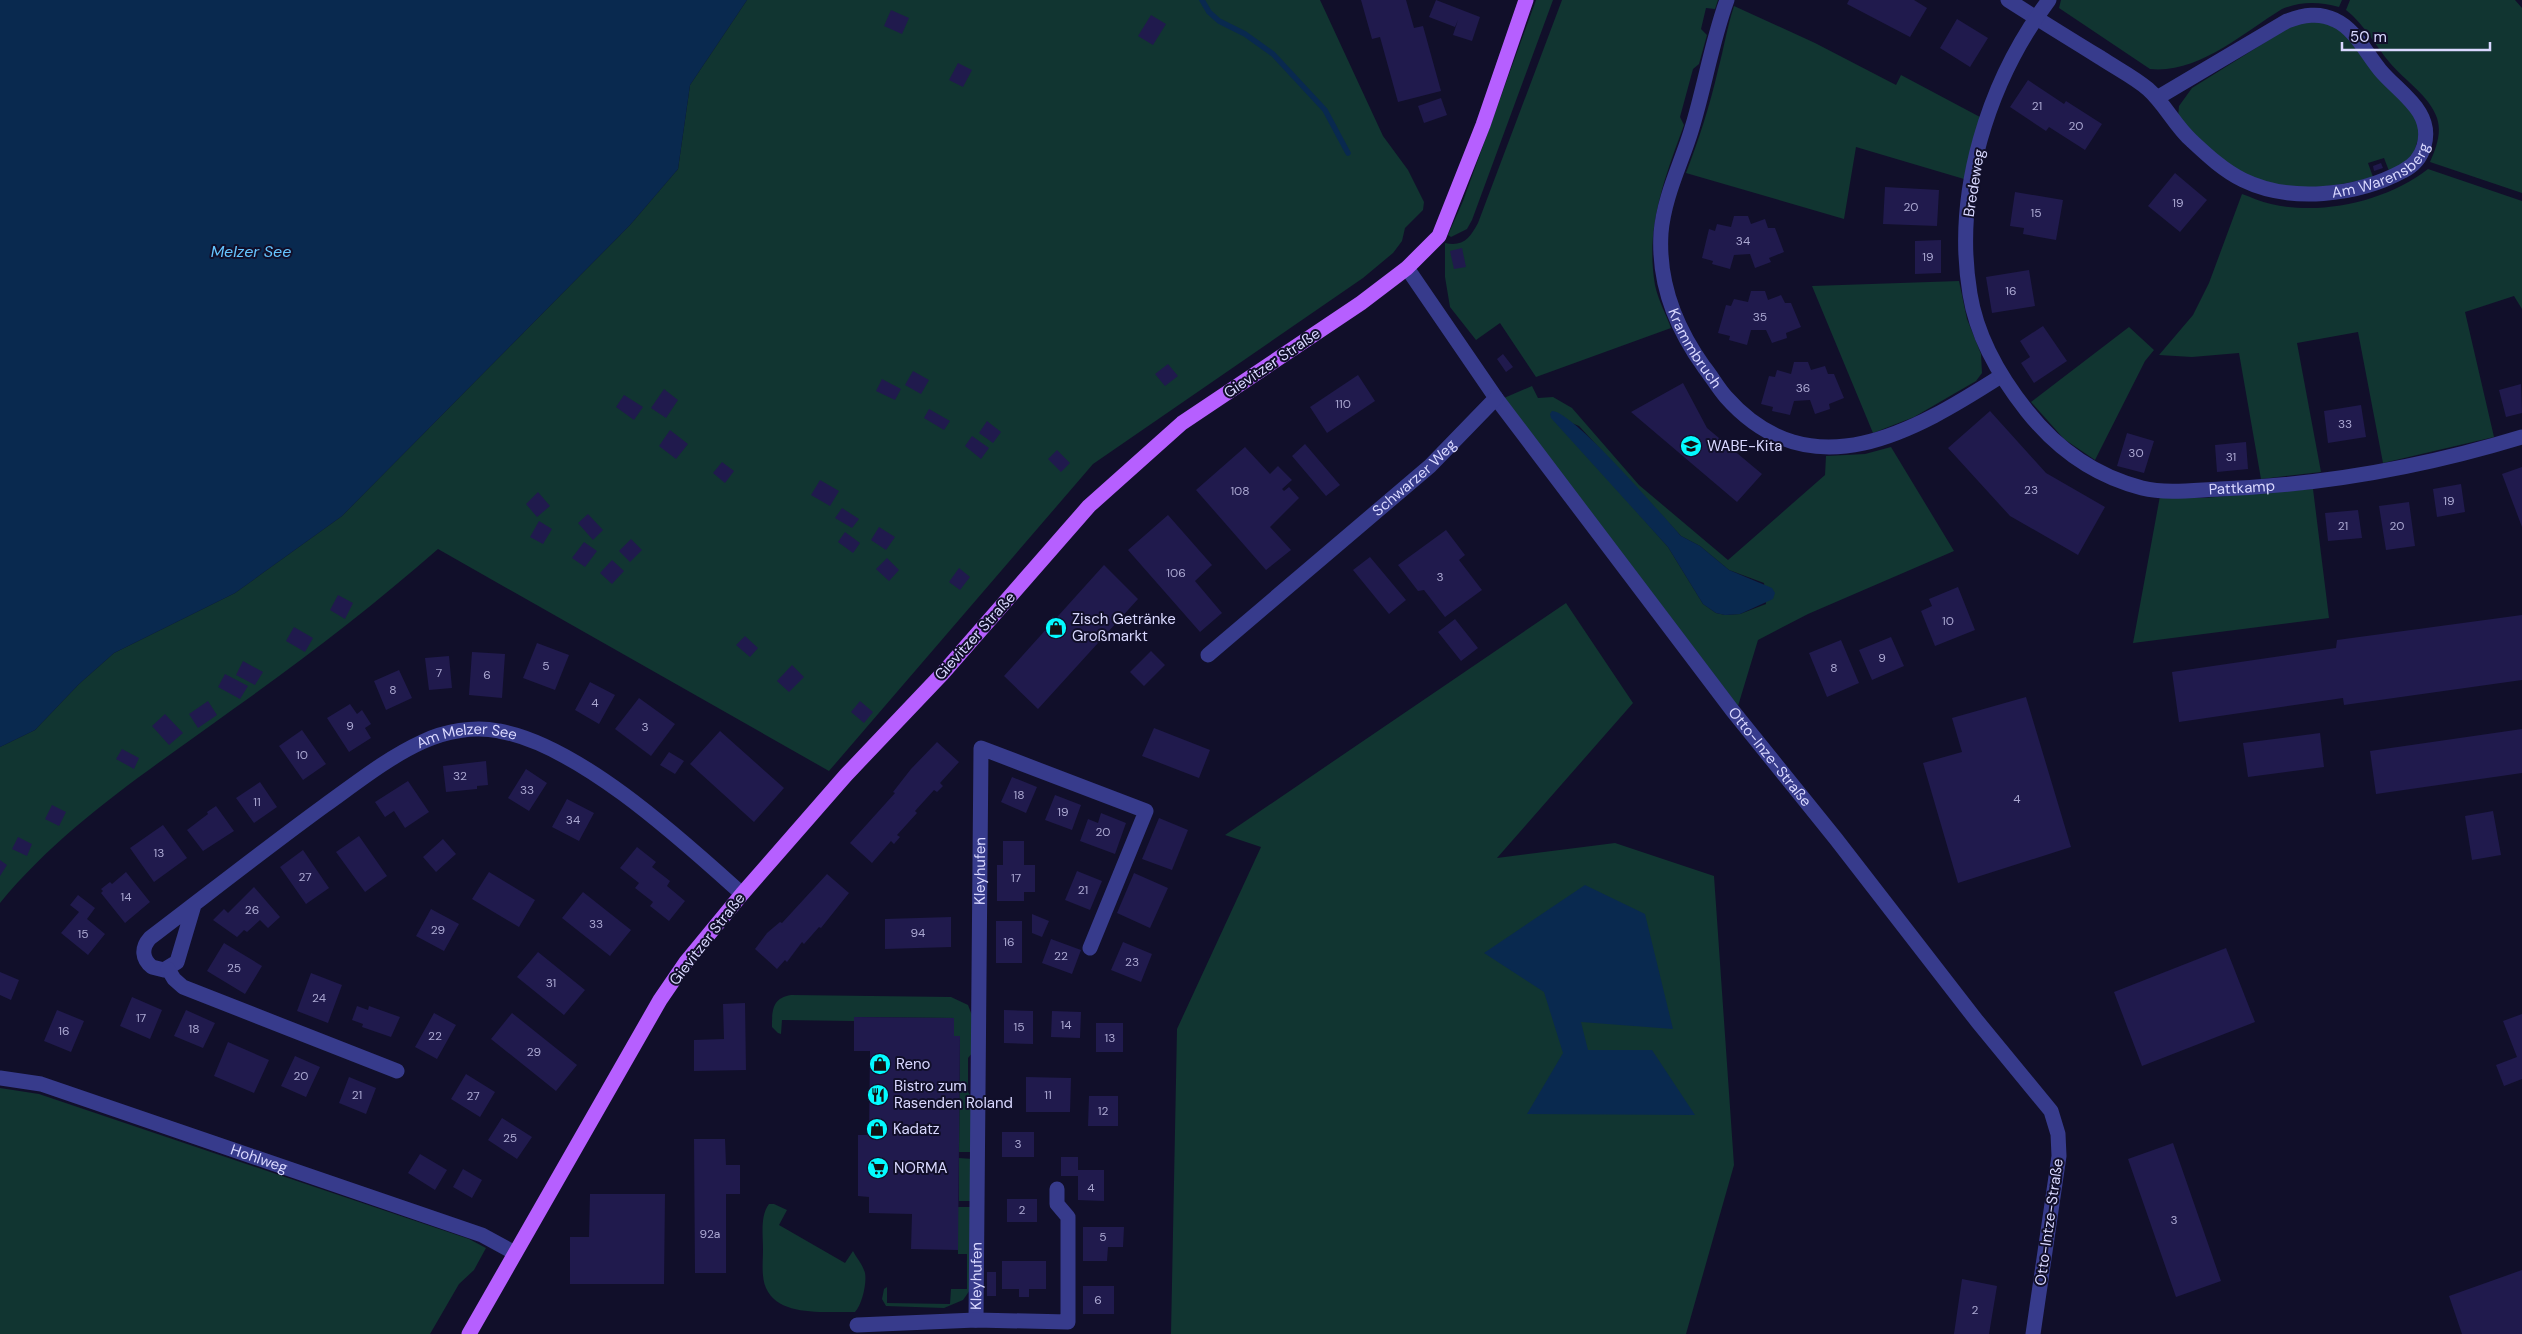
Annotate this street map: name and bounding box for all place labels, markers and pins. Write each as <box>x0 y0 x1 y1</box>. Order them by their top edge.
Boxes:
school or university icon: WABE-Kita <box>1679 434 1703 458</box>
place label: WABE-Kita <box>1707 436 1782 456</box>
place label: Zisch Getränke Großmarkt <box>1072 609 1176 646</box>
shop icon: Zisch Getränke Großmarkt <box>1044 616 1068 640</box>
shop icon: Reno <box>868 1052 892 1076</box>
place label: Reno <box>896 1054 931 1074</box>
place label: Bistro zum Rasenden Roland <box>894 1076 1013 1113</box>
restaurant icon: Bistro zum Rasenden Roland <box>866 1083 890 1107</box>
shop icon: Kadatz <box>865 1117 889 1141</box>
place label: Kadatz <box>893 1119 940 1139</box>
supermarket icon: NORMA <box>866 1156 890 1180</box>
place label: NORMA <box>894 1158 948 1178</box>

